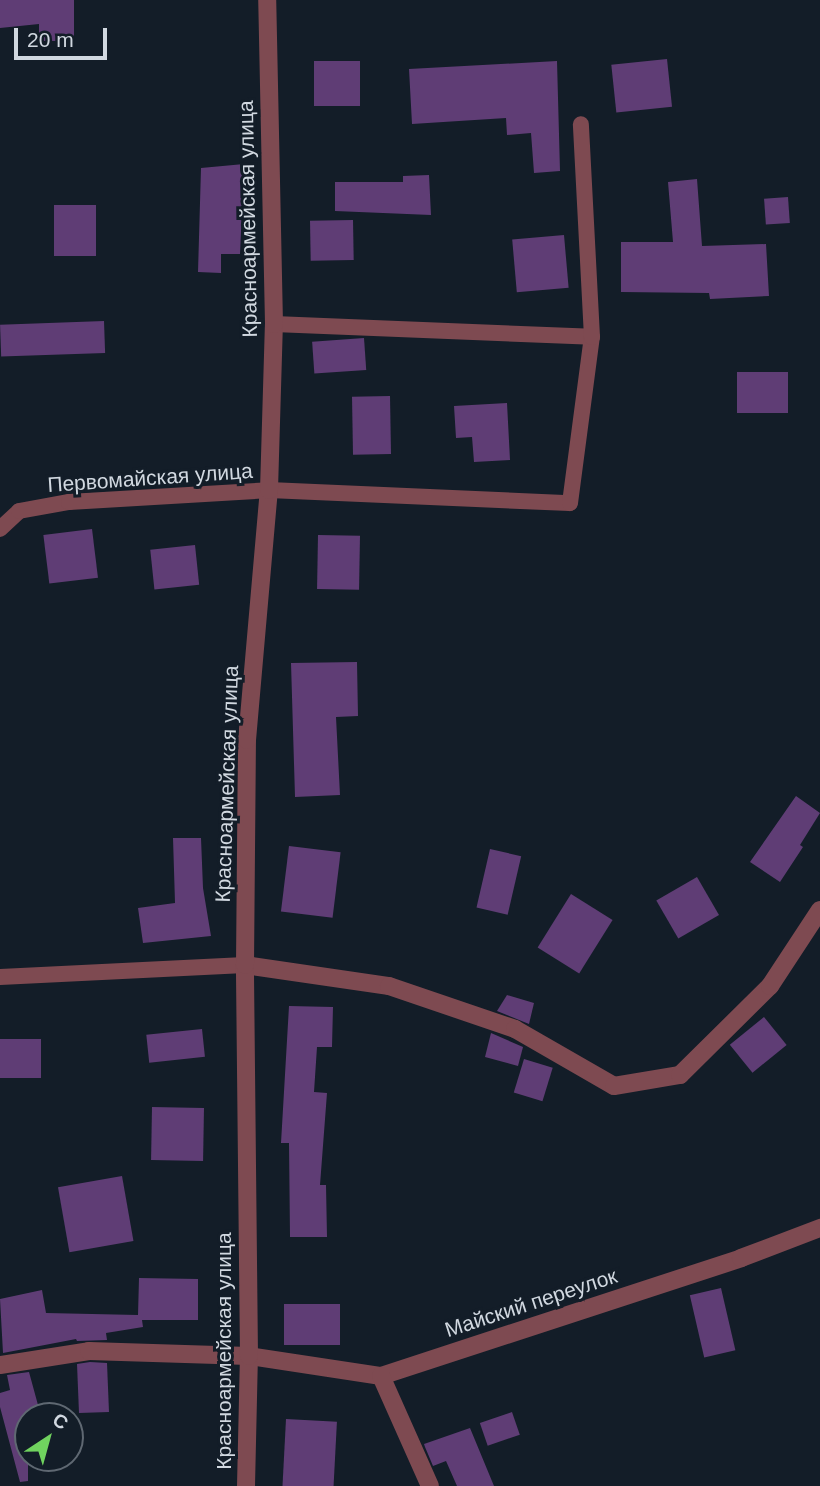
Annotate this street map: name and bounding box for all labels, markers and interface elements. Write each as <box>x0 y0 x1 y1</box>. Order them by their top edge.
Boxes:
scale bar <box>18 14 110 58</box>
text: 20 m <box>27 28 74 51</box>
street label: Красноармейская улица <box>233 100 263 338</box>
street label: Первомайская улица <box>47 458 253 498</box>
street label: Красноармейская улица <box>210 665 244 903</box>
street label: Красноармейская улица <box>211 1232 237 1470</box>
street label: Майский переулок <box>442 1263 620 1343</box>
north arrow <box>14 1402 84 1472</box>
text: С <box>49 1409 72 1434</box>

